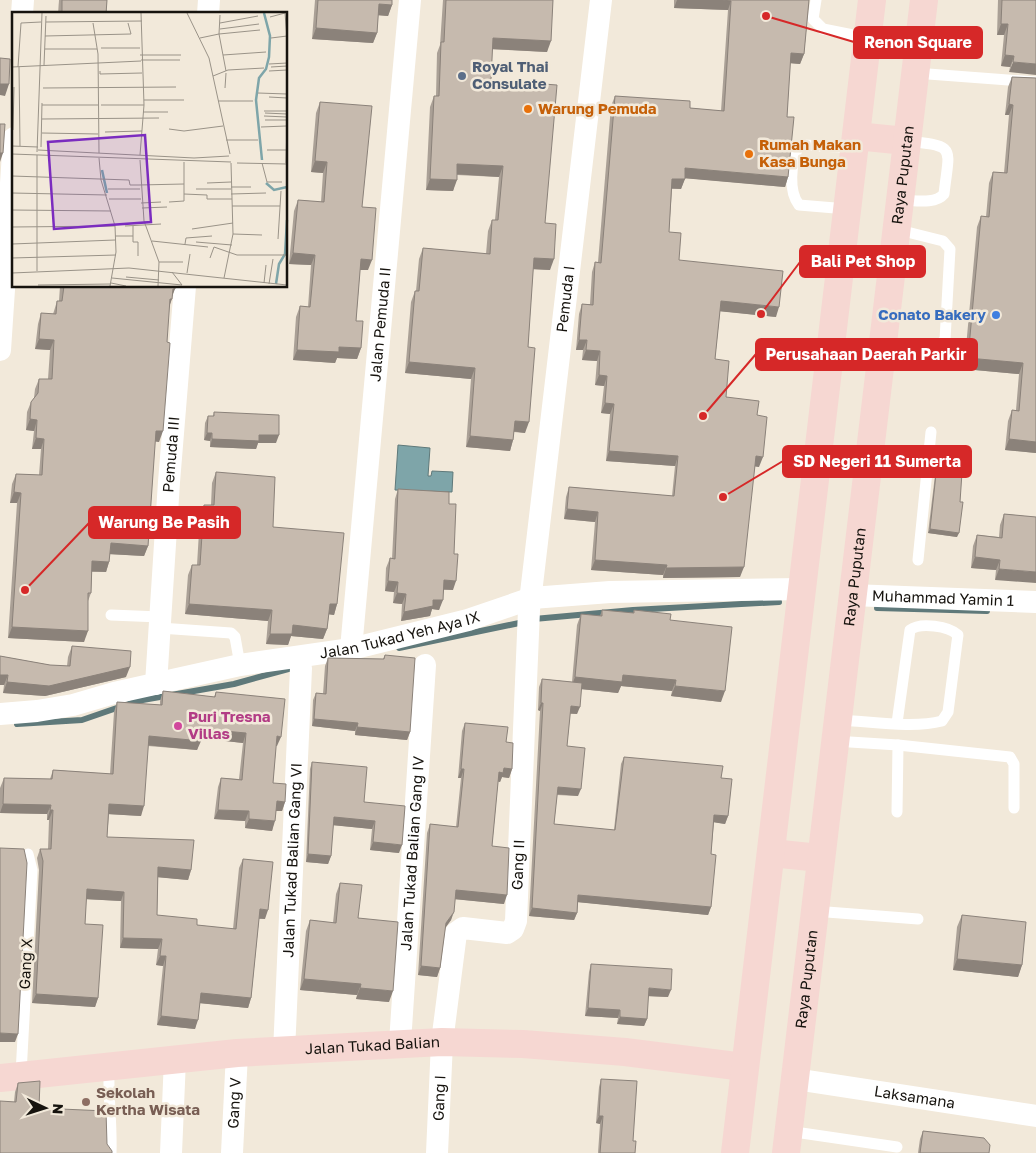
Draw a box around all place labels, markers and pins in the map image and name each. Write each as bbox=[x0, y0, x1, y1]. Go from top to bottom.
callout: Renon Square bbox=[854, 27, 982, 58]
place label: Royal Thai Consulate bbox=[472, 57, 549, 92]
marker: Royal Thai Consulate bbox=[456, 70, 468, 82]
place label: Warung Pemuda bbox=[538, 99, 657, 117]
marker: Warung Pemuda bbox=[522, 103, 534, 115]
place label: Rumah Makan Kasa Bunga bbox=[759, 135, 861, 170]
marker: Rumah Makan Kasa Bunga bbox=[743, 148, 755, 160]
callout: Bali Pet Shop bbox=[800, 246, 925, 277]
place label: Conato Bakery bbox=[878, 305, 986, 323]
marker: Conato Bakery bbox=[990, 309, 1002, 321]
callout: Perusahaan Daerah Parkir bbox=[756, 339, 977, 370]
callout: SD Negeri 11 Sumerta bbox=[783, 446, 971, 477]
callout: Warung Be Pasih bbox=[89, 507, 240, 538]
place label: Puri Tresna Villas bbox=[188, 707, 271, 742]
marker: Puri Tresna Villas bbox=[172, 720, 184, 732]
place label: Sekolah Kertha Wisata bbox=[96, 1083, 200, 1118]
marker: Sekolah Kertha Wisata bbox=[80, 1096, 92, 1108]

